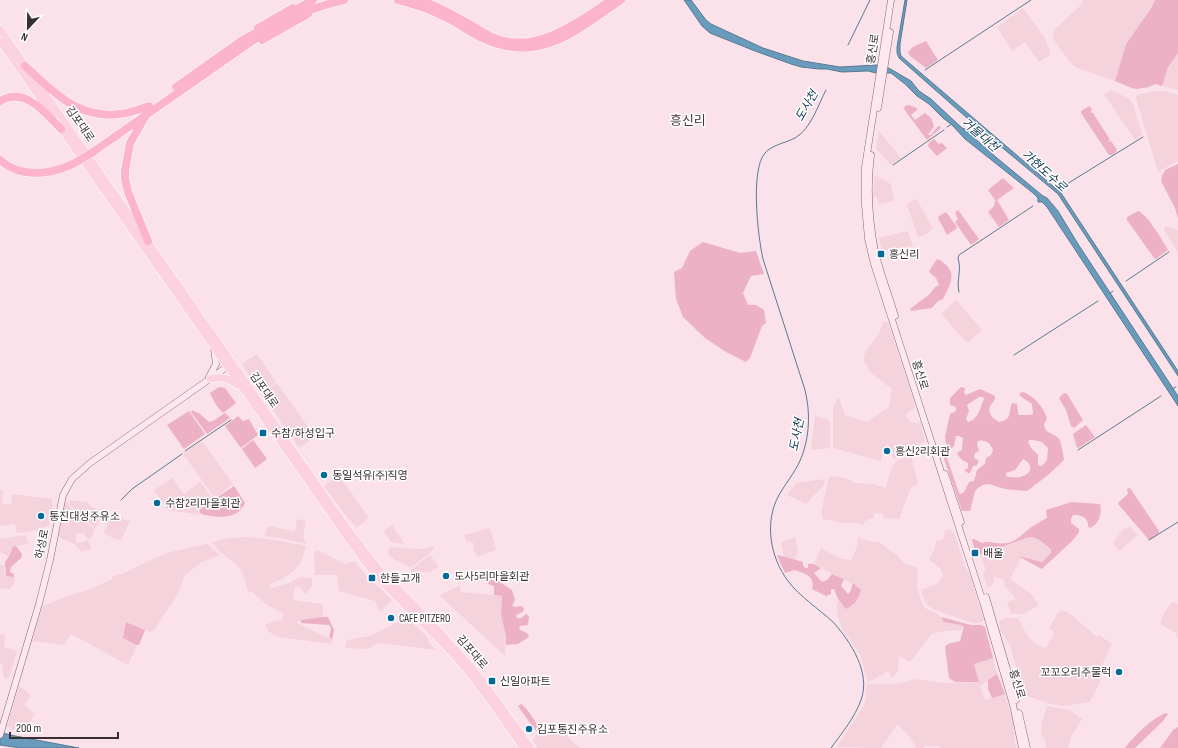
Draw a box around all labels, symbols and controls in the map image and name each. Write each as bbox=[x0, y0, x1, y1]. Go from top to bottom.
north arrow bbox=[8, 8, 48, 48]
text: N bbox=[19, 30, 30, 44]
street label: 흥신로 bbox=[864, 33, 882, 65]
water label: 도사천 bbox=[792, 86, 823, 124]
street label: 김포대로 bbox=[63, 104, 97, 144]
district label: 흥신리 bbox=[670, 113, 706, 129]
water label: 거물대천 bbox=[958, 115, 1003, 156]
water label: 가현도수로 bbox=[1018, 147, 1070, 196]
place label: 흥신리 bbox=[889, 248, 919, 261]
marker: 흥신리 bbox=[876, 249, 886, 259]
street label: 흥신로 bbox=[909, 359, 931, 391]
street label: 김포대로 bbox=[247, 370, 281, 410]
water label: 도사천 bbox=[786, 415, 808, 453]
place label: 수참/하성입구 bbox=[271, 427, 335, 440]
marker: 수참/하성입구 bbox=[258, 428, 268, 438]
place label: 흥신2리회관 bbox=[895, 445, 950, 458]
marker: 흥신2리회관 bbox=[882, 446, 892, 456]
place label: 동일석유(주)직영 bbox=[332, 469, 408, 482]
marker: 동일석유(주)직영 bbox=[319, 470, 329, 480]
place label: 수참2리마을회관 bbox=[165, 497, 240, 510]
marker: 수참2리마을회관 bbox=[152, 498, 162, 508]
place label: 통진대성주유소 bbox=[49, 510, 120, 523]
marker: 통진대성주유소 bbox=[36, 511, 46, 521]
street label: 하성로 bbox=[33, 528, 51, 560]
place label: 배울 bbox=[983, 547, 1003, 560]
marker: 배울 bbox=[970, 548, 980, 558]
place label: 도사5리마을회관 bbox=[454, 570, 529, 583]
marker: 도사5리마을회관 bbox=[441, 571, 451, 581]
place label: 한들고개 bbox=[380, 572, 420, 585]
marker: 한들고개 bbox=[367, 573, 377, 583]
place label: CAFE PITZERO bbox=[399, 612, 451, 625]
marker: CAFE PITZERO bbox=[386, 613, 396, 623]
street label: 김포대로 bbox=[454, 632, 490, 672]
place label: 꼬꼬오리주물럭 bbox=[1040, 666, 1111, 679]
marker: 꼬꼬오리주물럭 bbox=[1114, 667, 1124, 677]
street label: 흥신로 bbox=[1006, 668, 1028, 700]
place label: 신일아파트 bbox=[500, 675, 551, 688]
marker: 신일아파트 bbox=[487, 676, 497, 686]
scale bar bbox=[10, 714, 118, 740]
text: 200 m bbox=[16, 721, 42, 736]
place label: 김포통진주유소 bbox=[537, 723, 608, 736]
marker: 김포통진주유소 bbox=[524, 724, 534, 734]

